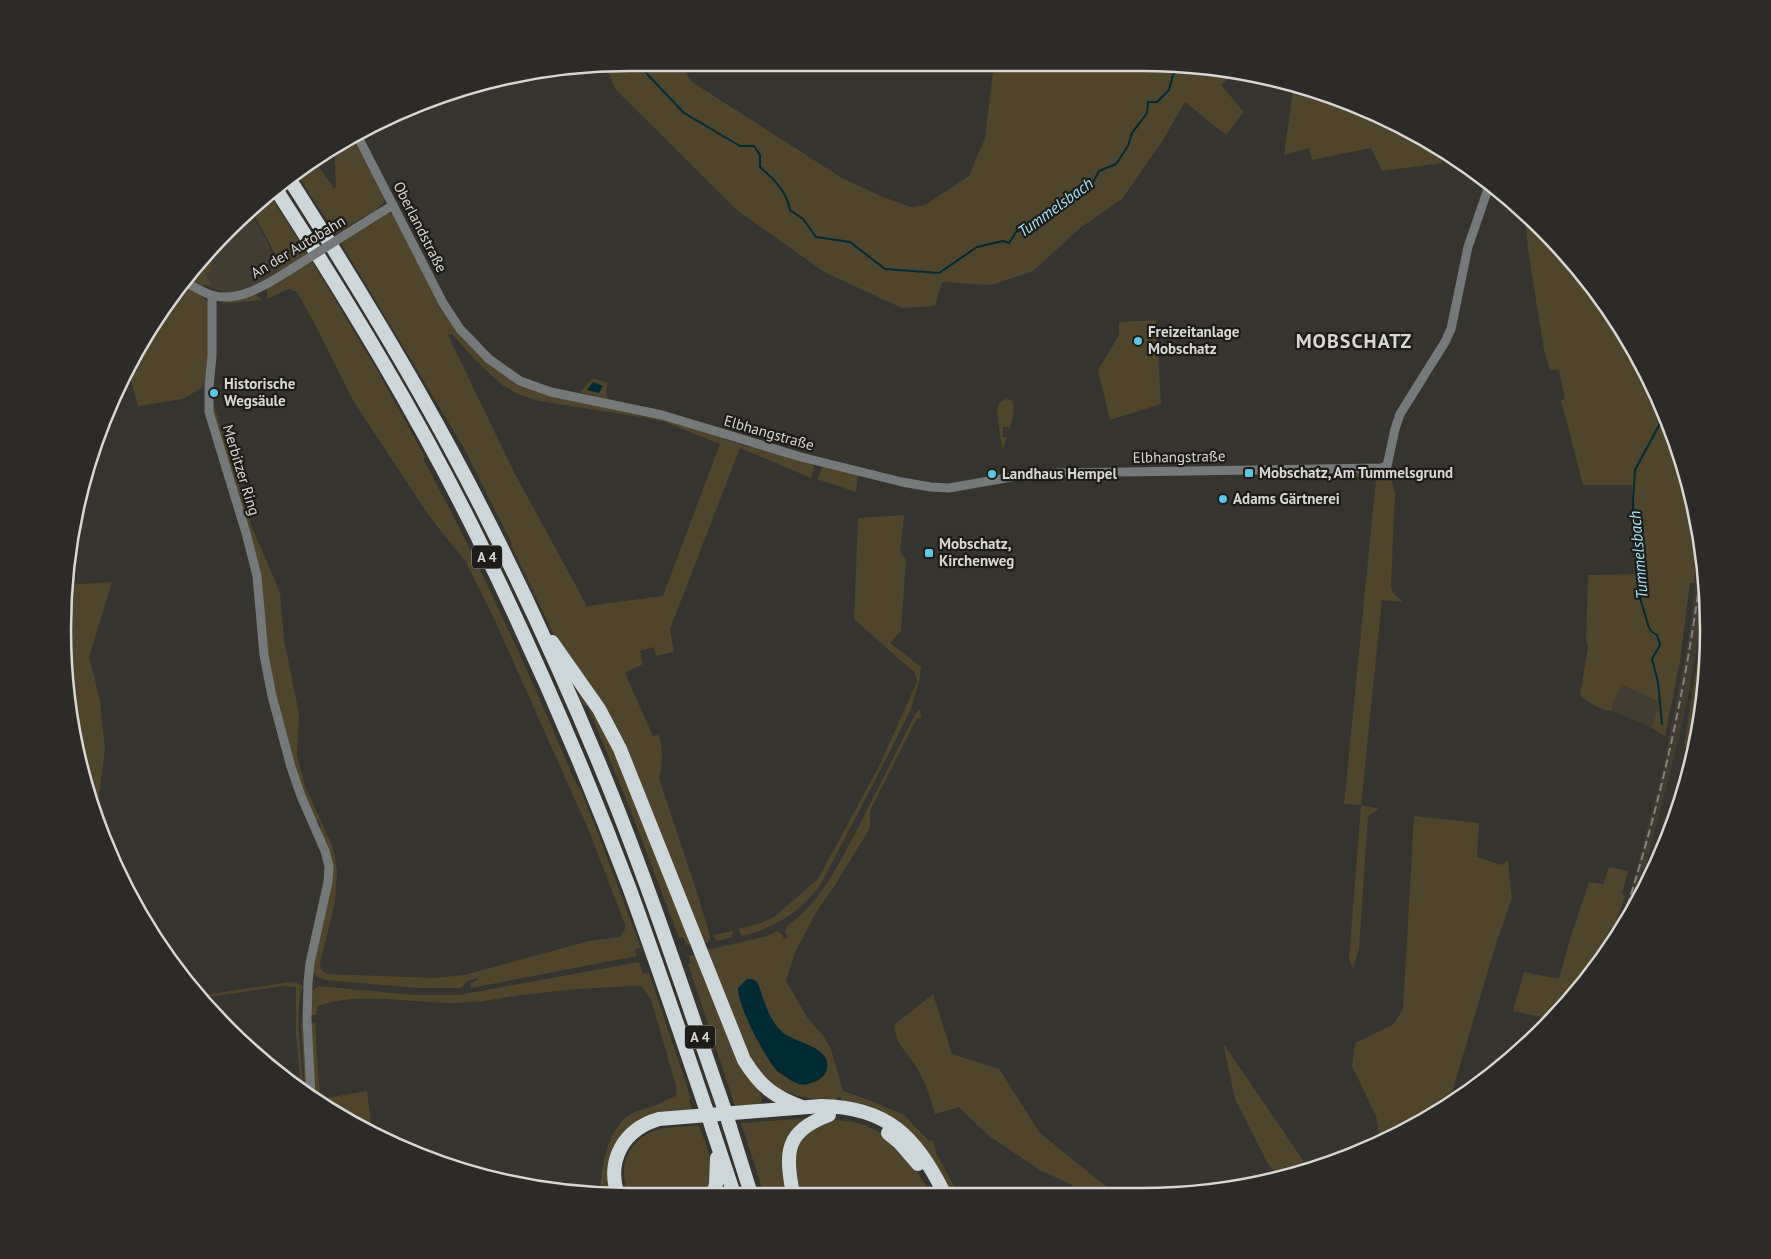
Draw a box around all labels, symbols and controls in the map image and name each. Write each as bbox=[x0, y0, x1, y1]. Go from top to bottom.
water label: Tummelsbach bbox=[1013, 173, 1097, 241]
street label: Oberlandstraße bbox=[389, 178, 452, 275]
street label: An der Autobahn bbox=[247, 211, 349, 282]
place label: Freizeitanlage Mobschatz bbox=[1148, 322, 1240, 358]
district label: MOBSCHATZ bbox=[1296, 328, 1412, 354]
marker: Freizeitanlage Mobschatz bbox=[1132, 335, 1144, 347]
place label: Historische Wegsäule bbox=[224, 374, 296, 410]
marker: Historische Wegsäule bbox=[208, 387, 220, 399]
street label: Elbhangstraße bbox=[722, 411, 816, 454]
street label: Merbitzer Ring bbox=[219, 422, 264, 518]
street label: Elbhangstraße bbox=[1132, 446, 1226, 467]
place label: Mobschatz, Am Tummelsgrund bbox=[1259, 463, 1453, 482]
place label: Landhaus Hempel bbox=[1002, 464, 1117, 483]
marker: Mobschatz, Am Tummelsgrund bbox=[1243, 467, 1255, 479]
marker: Landhaus Hempel bbox=[986, 468, 998, 480]
place label: Adams Gärtnerei bbox=[1233, 489, 1340, 508]
marker: Adams Gärtnerei bbox=[1217, 493, 1229, 505]
water label: Tummelsbach bbox=[1624, 510, 1652, 600]
place label: Mobschatz, Kirchenweg bbox=[939, 534, 1014, 570]
road number: A 4 bbox=[472, 546, 502, 568]
marker: Mobschatz, Kirchenweg bbox=[923, 547, 935, 559]
road number: A 4 bbox=[685, 1026, 715, 1048]

